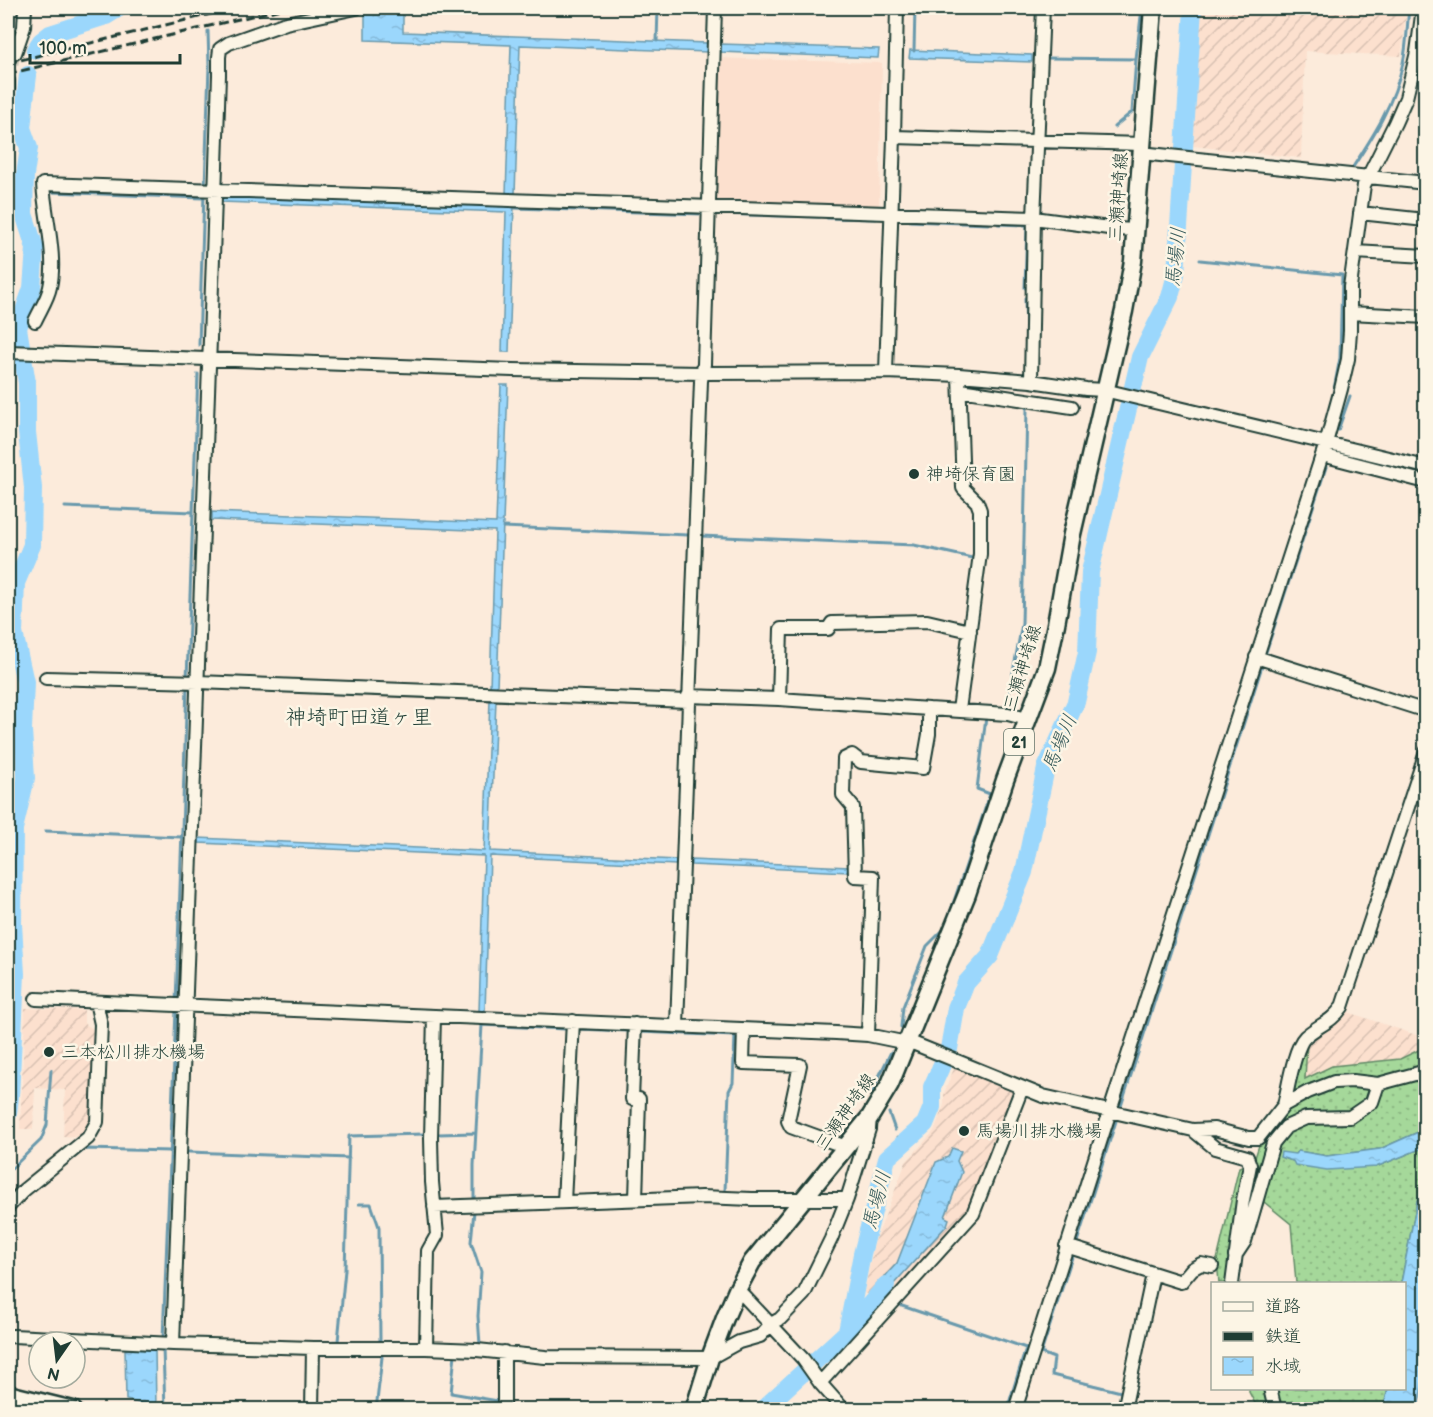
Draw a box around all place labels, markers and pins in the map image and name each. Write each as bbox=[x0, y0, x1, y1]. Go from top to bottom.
place label: 神埼保育園 bbox=[926, 464, 1016, 485]
marker: 神埼保育園 bbox=[907, 467, 921, 481]
place label: 三本松川排水機場 bbox=[61, 1042, 205, 1063]
marker: 三本松川排水機場 bbox=[42, 1045, 56, 1059]
place label: 馬場川排水機場 bbox=[976, 1121, 1102, 1142]
marker: 馬場川排水機場 bbox=[957, 1124, 971, 1138]

